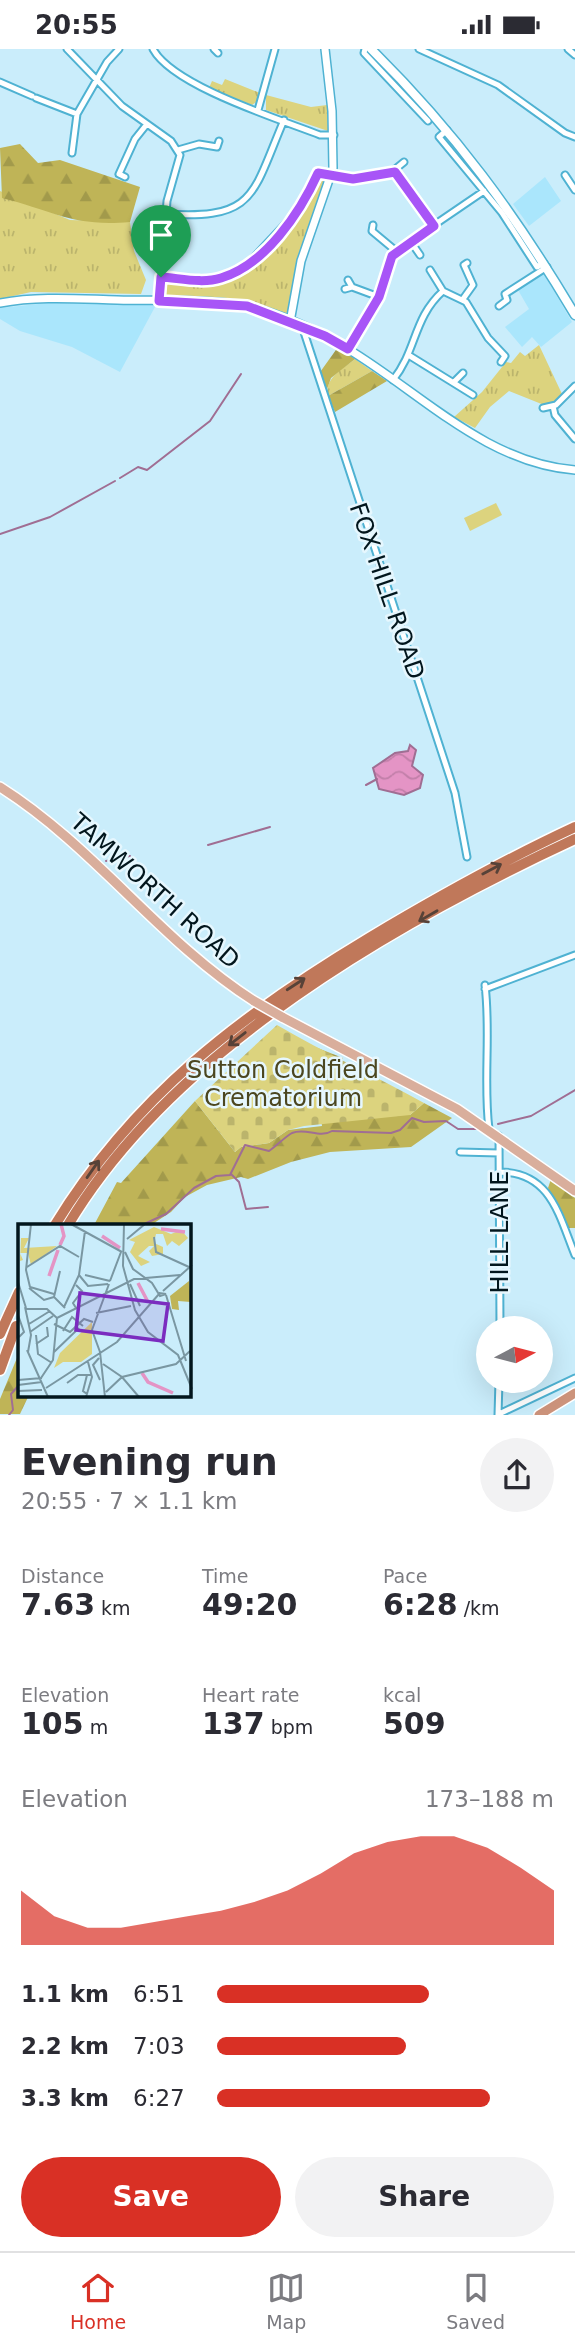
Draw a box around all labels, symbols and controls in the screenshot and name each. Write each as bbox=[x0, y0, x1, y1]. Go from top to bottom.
text: 20:55 bbox=[35, 10, 118, 40]
pin bbox=[131, 205, 191, 277]
icon: arrive bbox=[142, 216, 180, 254]
street label: FOX HILL ROAD bbox=[344, 499, 430, 683]
street label: TAMWORTH ROAD bbox=[64, 807, 245, 974]
one-way arrow bbox=[481, 861, 502, 875]
one-way arrow bbox=[418, 909, 438, 923]
one-way arrow bbox=[286, 976, 305, 991]
one-way arrow bbox=[228, 1032, 247, 1047]
park label: Sutton Coldfield Crematorium bbox=[187, 1056, 379, 1112]
one-way arrow bbox=[86, 1160, 100, 1179]
street label: HILL LANE bbox=[486, 1171, 514, 1293]
inset map bbox=[18, 1224, 191, 1397]
north arrow bbox=[476, 1316, 553, 1393]
map controls bbox=[476, 1316, 553, 1393]
button: share bbox=[480, 1438, 554, 1512]
text: Evening run bbox=[21, 1440, 278, 1484]
text: 20:55 · 7 × 1.1 km bbox=[21, 1488, 237, 1514]
text: Distance bbox=[21, 1565, 104, 1587]
text: Time bbox=[202, 1565, 249, 1587]
text: Pace bbox=[383, 1565, 427, 1587]
text: 7.63 bbox=[21, 1587, 95, 1622]
text: 49:20 bbox=[202, 1587, 298, 1622]
text: 6:28 bbox=[383, 1587, 458, 1622]
text: km bbox=[95, 1597, 131, 1619]
text: /km bbox=[458, 1597, 500, 1619]
text: Elevation bbox=[21, 1684, 109, 1706]
text: Heart rate bbox=[202, 1684, 300, 1706]
text: kcal bbox=[383, 1684, 421, 1706]
text: 105 bbox=[21, 1706, 84, 1741]
text: 137 bbox=[202, 1706, 265, 1741]
text: 509 bbox=[383, 1706, 446, 1741]
text: m bbox=[84, 1716, 108, 1738]
text: bpm bbox=[265, 1716, 313, 1738]
text: Elevation bbox=[21, 1786, 128, 1812]
text: 173–188 m bbox=[425, 1786, 554, 1812]
text: 1.1 km bbox=[21, 1981, 109, 2007]
text: 6:51 bbox=[133, 1981, 185, 2007]
text: 2.2 km bbox=[21, 2033, 109, 2059]
text: 7:03 bbox=[133, 2033, 185, 2059]
text: 3.3 km bbox=[21, 2085, 109, 2111]
text: 6:27 bbox=[133, 2085, 185, 2111]
button: Save bbox=[21, 2157, 281, 2237]
button: Share bbox=[295, 2157, 554, 2237]
tab: Home bbox=[70, 2269, 126, 2333]
tab: Map bbox=[266, 2269, 306, 2333]
tab: Saved bbox=[446, 2269, 505, 2333]

